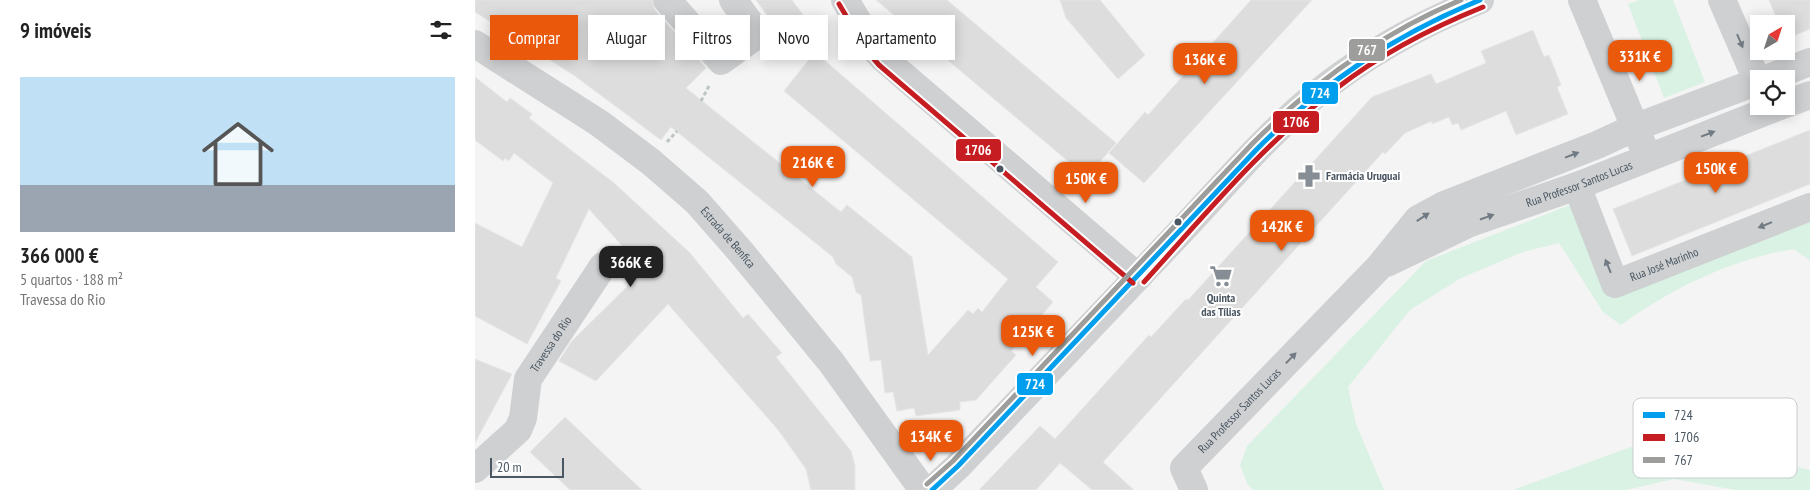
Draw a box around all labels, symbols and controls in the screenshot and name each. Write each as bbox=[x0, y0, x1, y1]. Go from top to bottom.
chip: Comprar bbox=[490, 15, 578, 60]
chip: Alugar bbox=[588, 15, 665, 60]
chip: Filtros bbox=[675, 15, 750, 60]
chip: Novo bbox=[760, 15, 828, 60]
chip: Apartamento bbox=[838, 15, 955, 60]
north arrow bbox=[1750, 15, 1795, 60]
map controls bbox=[1750, 15, 1795, 115]
icon: filters bbox=[427, 16, 455, 44]
text: 9 imóveis bbox=[20, 17, 91, 44]
one-way arrow bbox=[1736, 34, 1744, 48]
line badge: 767 bbox=[1348, 38, 1386, 62]
pin: 331K € bbox=[1599, 39, 1681, 82]
text: 767 bbox=[1357, 41, 1377, 59]
pin: 136K € bbox=[1164, 42, 1246, 85]
text: 331K € bbox=[1619, 46, 1661, 66]
text: 136K € bbox=[1184, 49, 1226, 69]
button: locate bbox=[1750, 70, 1795, 115]
line badge: 724 bbox=[1301, 81, 1339, 105]
text: 724 bbox=[1310, 84, 1330, 102]
icon: home bbox=[193, 109, 283, 199]
line badge: 1706 bbox=[1272, 110, 1320, 134]
text: 1706 bbox=[1283, 113, 1310, 131]
one-way arrow bbox=[1700, 130, 1715, 137]
line badge: 1706 bbox=[955, 138, 1002, 162]
text: 1706 bbox=[965, 141, 992, 159]
pin: 216K € bbox=[772, 146, 854, 188]
one-way arrow bbox=[1565, 151, 1580, 158]
text: 216K € bbox=[792, 152, 834, 172]
pin: 150K € bbox=[1675, 152, 1757, 194]
street label: Rua Professor Santos Lucas bbox=[1524, 157, 1634, 210]
text: 150K € bbox=[1695, 158, 1737, 178]
pin: 150K € bbox=[1045, 162, 1127, 204]
pharmacy icon: Farmácia Uruguai bbox=[1296, 163, 1322, 189]
unlabelled marker bbox=[995, 164, 1005, 174]
text: 150K € bbox=[1065, 168, 1107, 188]
place label: Farmácia Uruguai bbox=[1326, 168, 1400, 183]
street label: Estrada de Benfica bbox=[698, 203, 759, 271]
pin: 142K € bbox=[1241, 210, 1323, 252]
one-way arrow bbox=[1416, 213, 1429, 222]
one-way arrow bbox=[1480, 213, 1495, 221]
text: 142K € bbox=[1261, 216, 1303, 236]
unlabelled marker bbox=[1173, 217, 1183, 227]
one-way arrow bbox=[1757, 221, 1772, 229]
text: 366 000 € bbox=[20, 242, 99, 269]
street label: Rua José Marinho bbox=[1628, 244, 1700, 284]
pin: 366K € bbox=[590, 246, 672, 288]
text: 366K € bbox=[610, 252, 652, 272]
one-way arrow bbox=[1604, 258, 1612, 273]
supermarket icon: Quinta das Tílias bbox=[1208, 263, 1234, 289]
text: 5 quartos · 188 m² bbox=[20, 269, 123, 289]
text: Travessa do Rio bbox=[20, 289, 105, 309]
place label: Quinta das Tílias bbox=[1201, 290, 1241, 319]
street label: Travessa do Rio bbox=[527, 313, 575, 375]
pin: 125K € bbox=[992, 314, 1074, 357]
text: 125K € bbox=[1012, 321, 1054, 341]
one-way arrow bbox=[1285, 352, 1297, 364]
street label: Rua Professor Santos Lucas bbox=[1195, 365, 1284, 456]
line badge: 724 bbox=[1016, 372, 1054, 396]
text: 724 bbox=[1025, 375, 1045, 393]
legend bbox=[1633, 398, 1797, 478]
text: 724 bbox=[1674, 406, 1694, 424]
pin: 134K € bbox=[890, 420, 972, 462]
text: 134K € bbox=[910, 426, 952, 446]
text: 1706 bbox=[1674, 428, 1699, 446]
text: 767 bbox=[1674, 451, 1693, 469]
scale bar bbox=[490, 455, 564, 478]
text: 20 m bbox=[497, 458, 522, 476]

